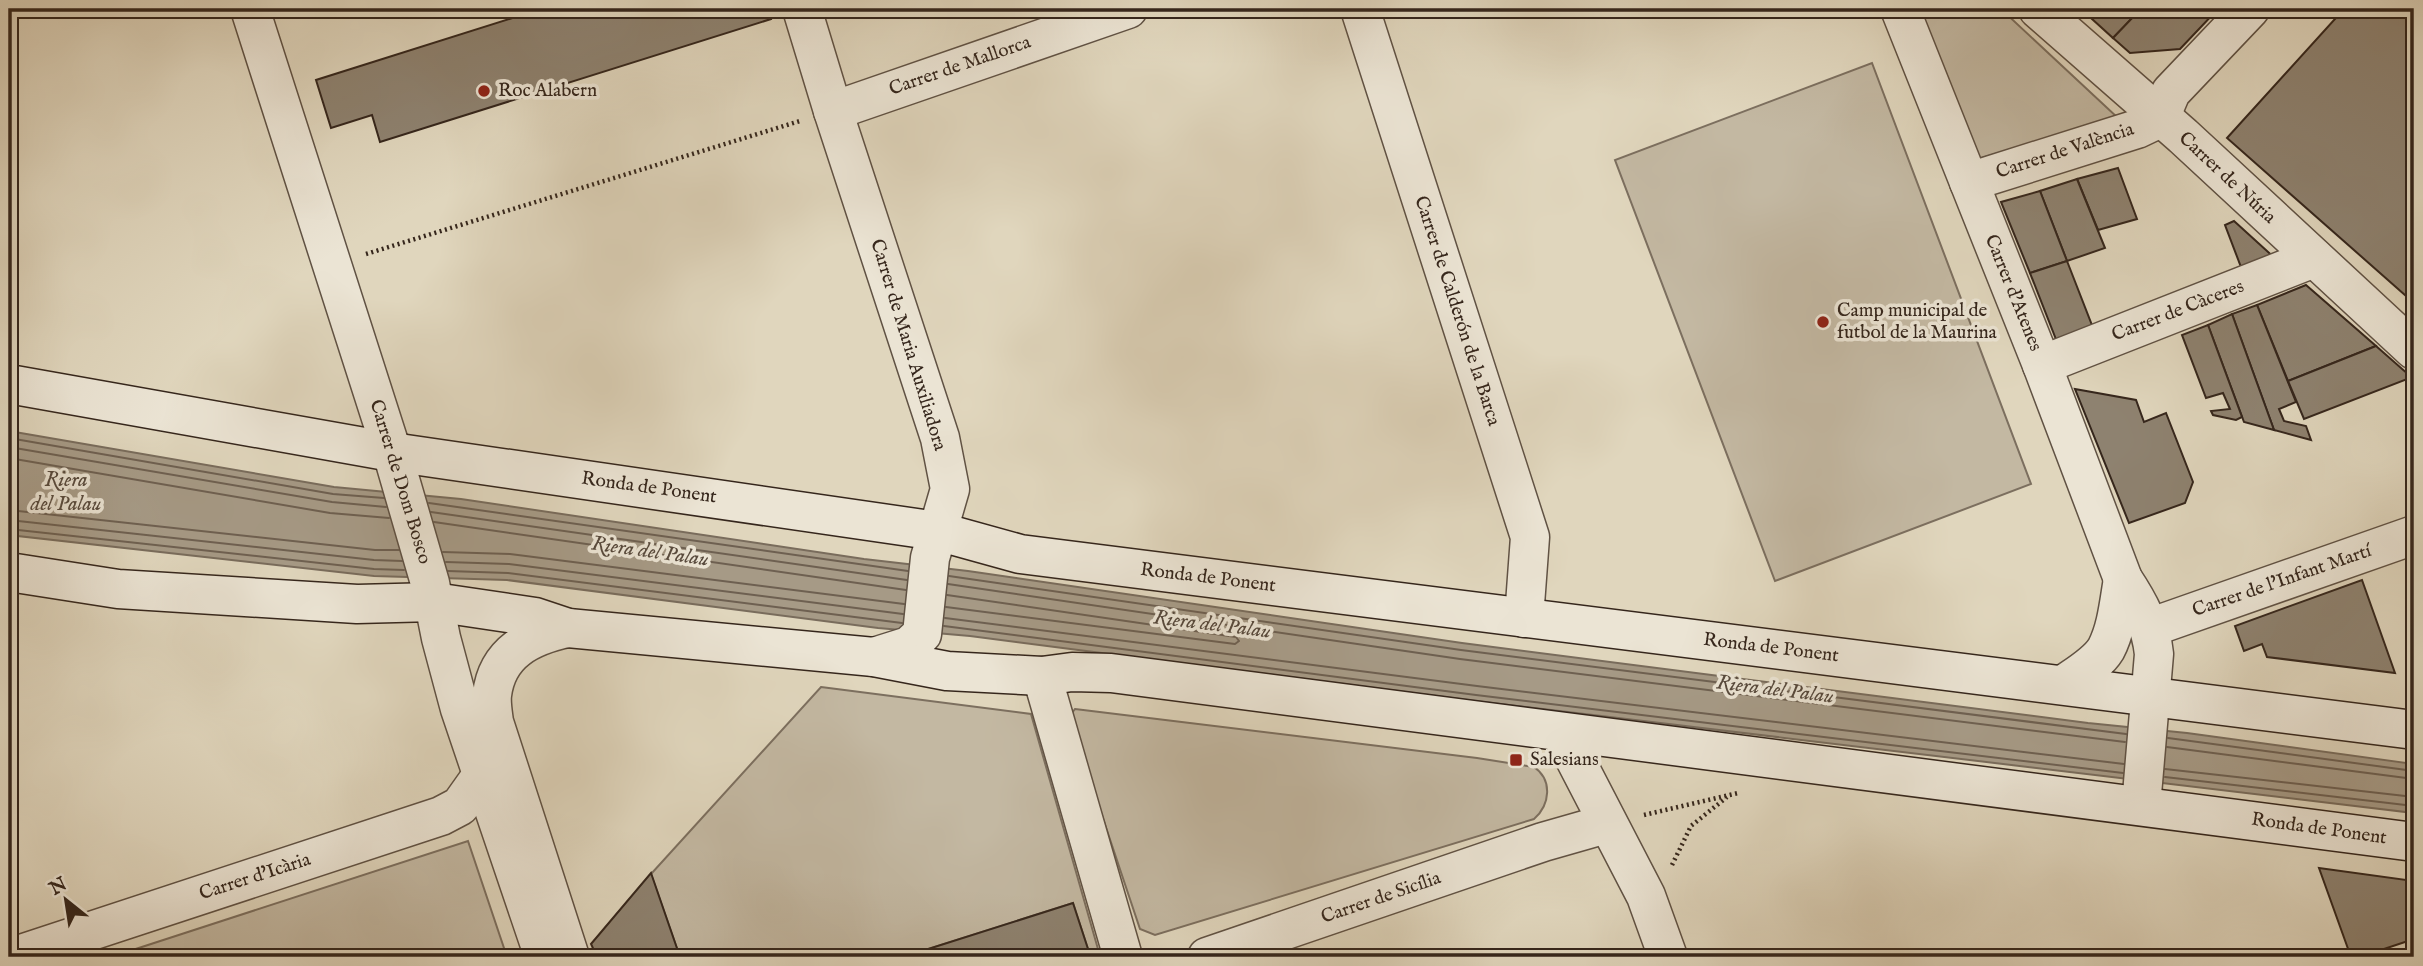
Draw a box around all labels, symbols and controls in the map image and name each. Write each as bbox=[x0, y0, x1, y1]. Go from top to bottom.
street label: Carrer de Mallorca bbox=[886, 30, 1035, 102]
place label: Roc Alabern bbox=[498, 79, 597, 103]
marker: Roc Alabern bbox=[476, 83, 492, 99]
street label: Carrer de València bbox=[1993, 117, 2138, 185]
street label: Carrer de Núria bbox=[2173, 127, 2281, 230]
street label: Carrer de Calderón de la Barca bbox=[1408, 193, 1506, 430]
street label: Carrer d'Atenes bbox=[1979, 231, 2047, 355]
street label: Carrer de Maria Auxiliadora bbox=[864, 236, 952, 455]
street label: Carrer de Càceres bbox=[2109, 275, 2247, 347]
place label: Camp municipal de futbol de la Maurina bbox=[1837, 299, 1998, 345]
marker: Camp municipal de futbol de la Maurina bbox=[1815, 314, 1831, 330]
street label: Carrer de Dom Bosco bbox=[364, 397, 436, 567]
water label: Riera del Palau bbox=[30, 467, 101, 518]
street label: Ronda de Ponent bbox=[580, 467, 719, 509]
water label: Riera del Palau bbox=[590, 530, 710, 574]
street label: Carrer de l'Infant Martí bbox=[2189, 538, 2376, 623]
street label: Ronda de Ponent bbox=[1139, 558, 1278, 598]
water label: Riera del Palau bbox=[1152, 604, 1272, 646]
street label: Ronda de Ponent bbox=[1702, 628, 1841, 668]
water label: Riera del Palau bbox=[1715, 669, 1835, 711]
place label: Salesians bbox=[1530, 748, 1599, 772]
marker: Salesians bbox=[1508, 752, 1524, 768]
street label: Ronda de Ponent bbox=[2250, 808, 2389, 850]
street label: Carrer d'Icària bbox=[196, 847, 314, 906]
north arrow bbox=[32, 864, 102, 934]
street label: Carrer de Sicília bbox=[1318, 866, 1445, 930]
text: N bbox=[45, 872, 72, 902]

